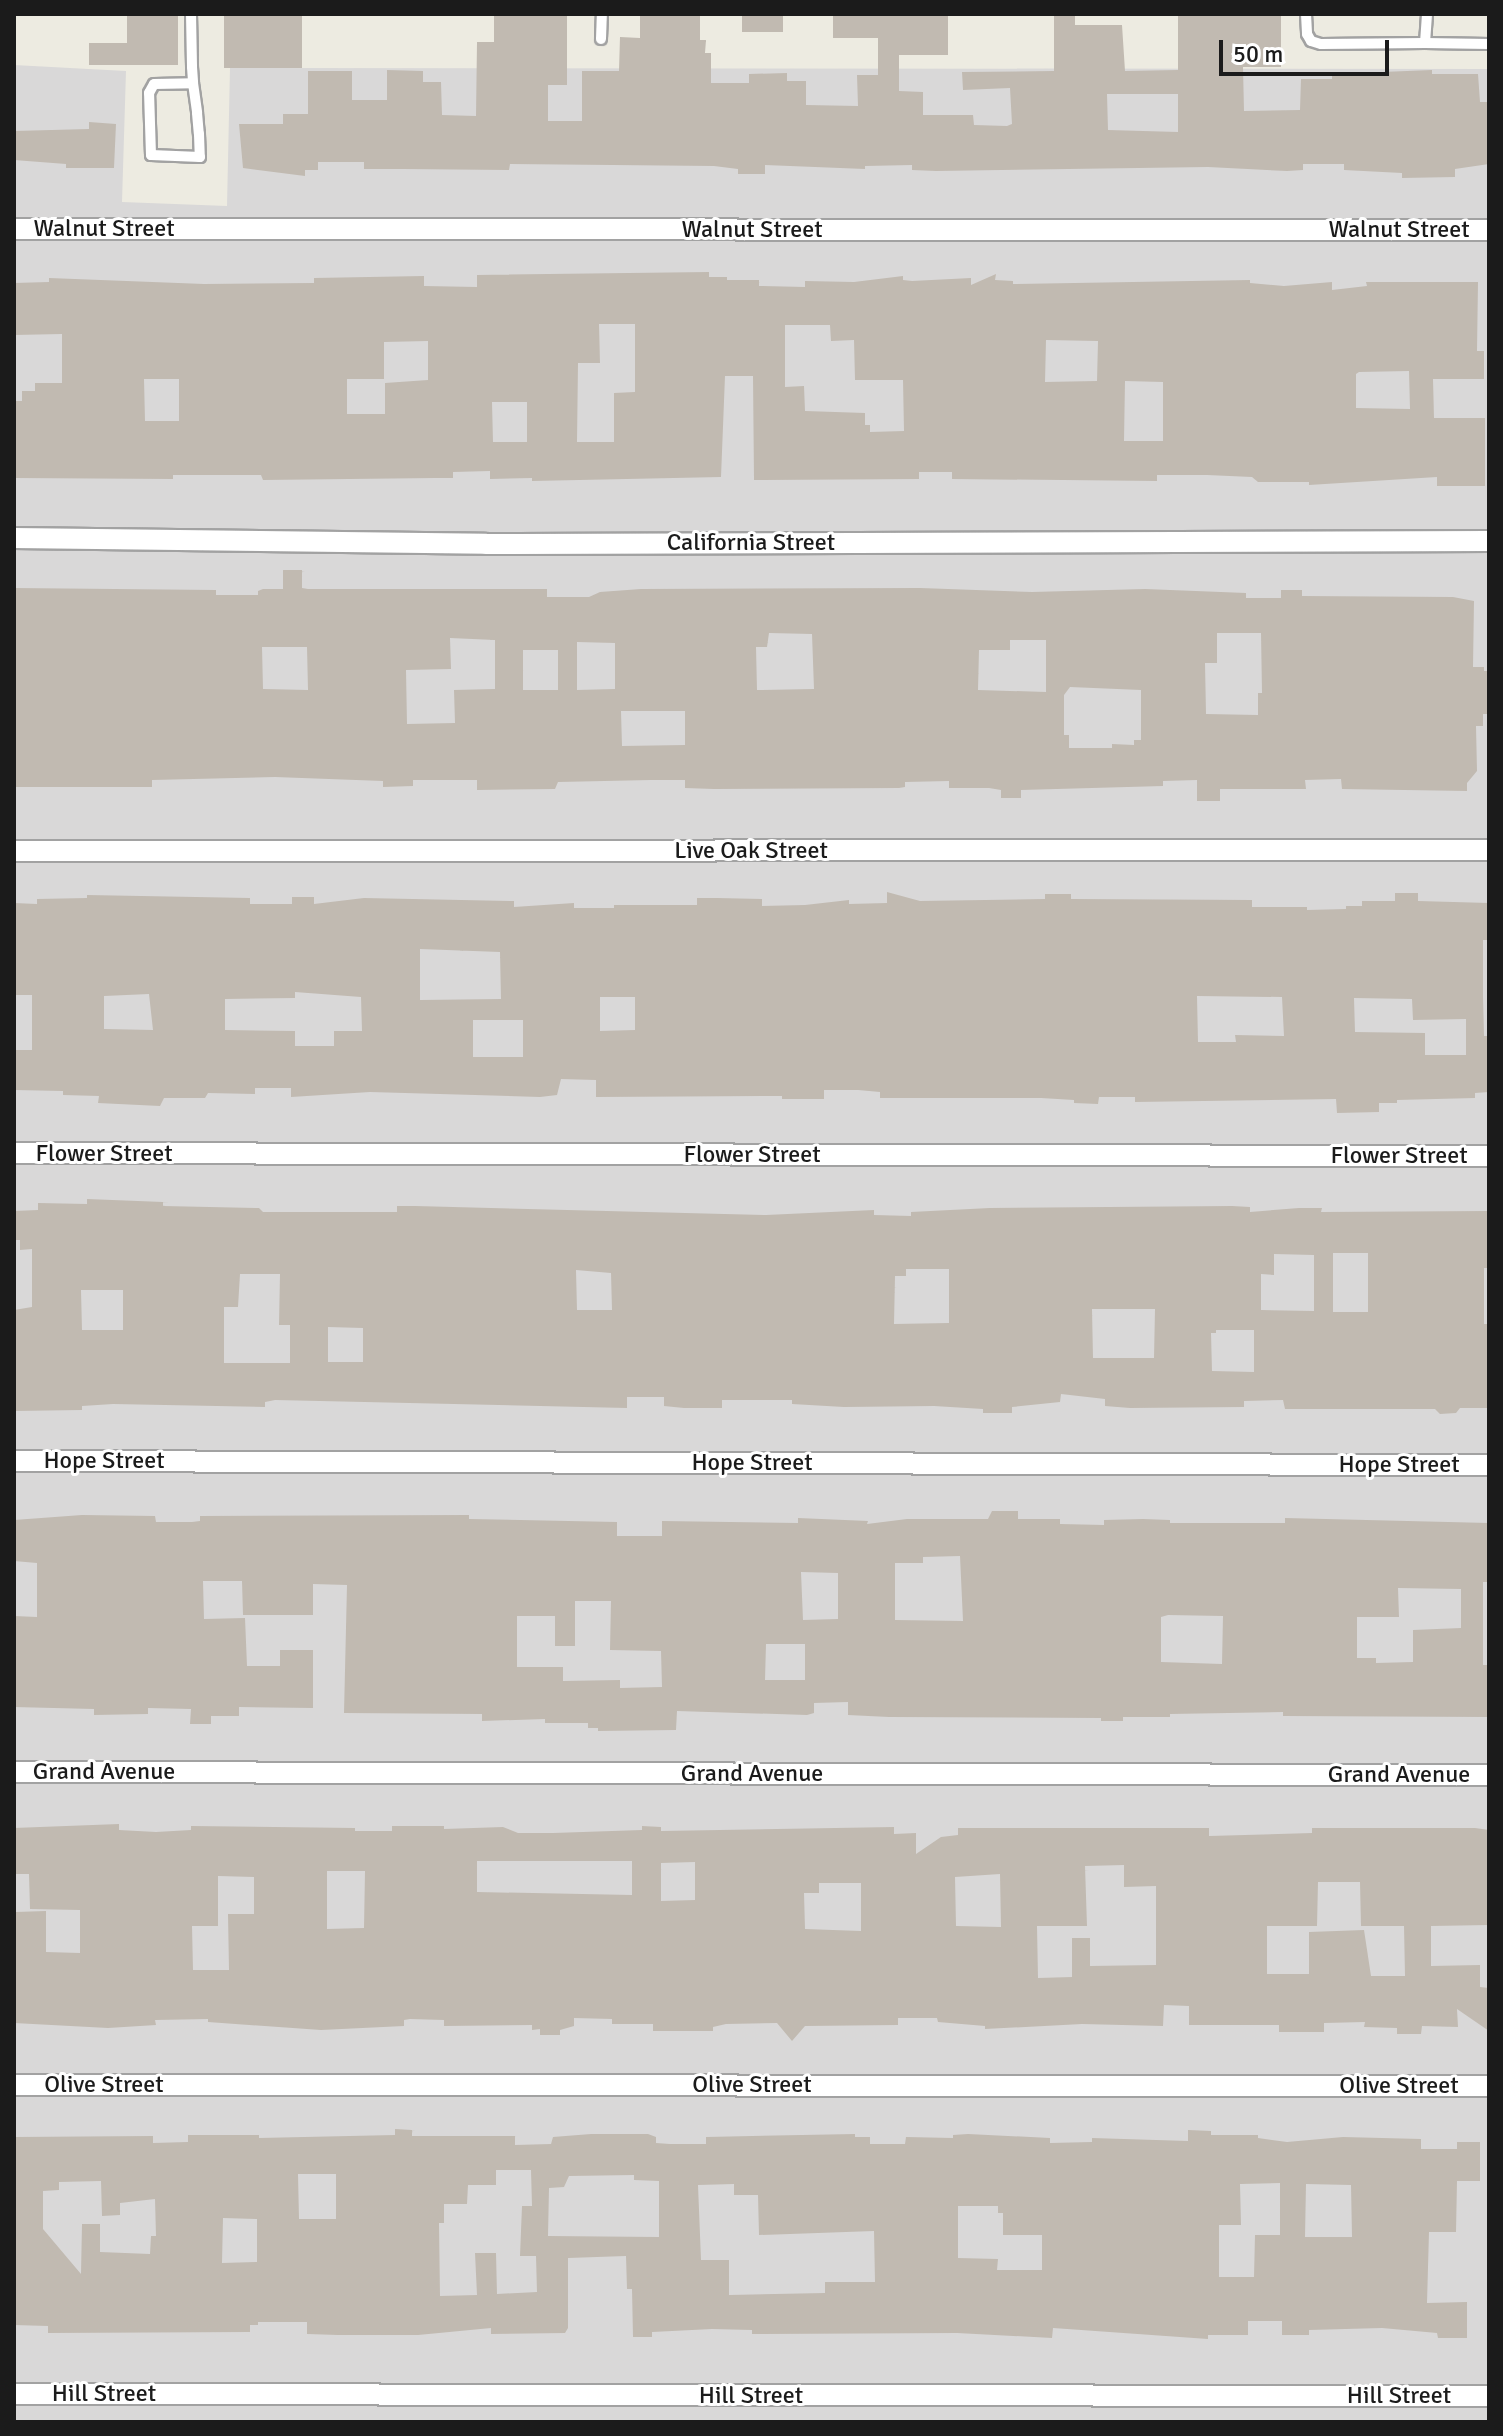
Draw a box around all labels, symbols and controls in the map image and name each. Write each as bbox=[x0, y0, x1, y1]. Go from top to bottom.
scale bar bbox=[1223, 24, 1393, 74]
text: 50 m bbox=[1233, 39, 1283, 69]
street label: Walnut Street bbox=[33, 215, 175, 243]
street label: Walnut Street bbox=[681, 216, 823, 244]
street label: Walnut Street bbox=[1328, 216, 1470, 244]
street label: California Street bbox=[667, 529, 835, 557]
street label: Live Oak Street bbox=[674, 837, 828, 865]
street label: Flower Street bbox=[35, 1140, 173, 1168]
street label: Flower Street bbox=[683, 1141, 821, 1169]
street label: Flower Street bbox=[1330, 1142, 1468, 1170]
street label: Hope Street bbox=[43, 1447, 165, 1475]
street label: Hope Street bbox=[691, 1449, 813, 1477]
street label: Hope Street bbox=[1338, 1451, 1460, 1479]
street label: Grand Avenue bbox=[33, 1758, 175, 1786]
street label: Grand Avenue bbox=[681, 1760, 823, 1788]
street label: Grand Avenue bbox=[1328, 1761, 1470, 1789]
street label: Olive Street bbox=[44, 2071, 164, 2099]
street label: Olive Street bbox=[692, 2071, 812, 2099]
street label: Olive Street bbox=[1339, 2072, 1459, 2100]
street label: Hill Street bbox=[52, 2380, 156, 2408]
street label: Hill Street bbox=[699, 2382, 803, 2410]
street label: Hill Street bbox=[1347, 2382, 1451, 2410]

